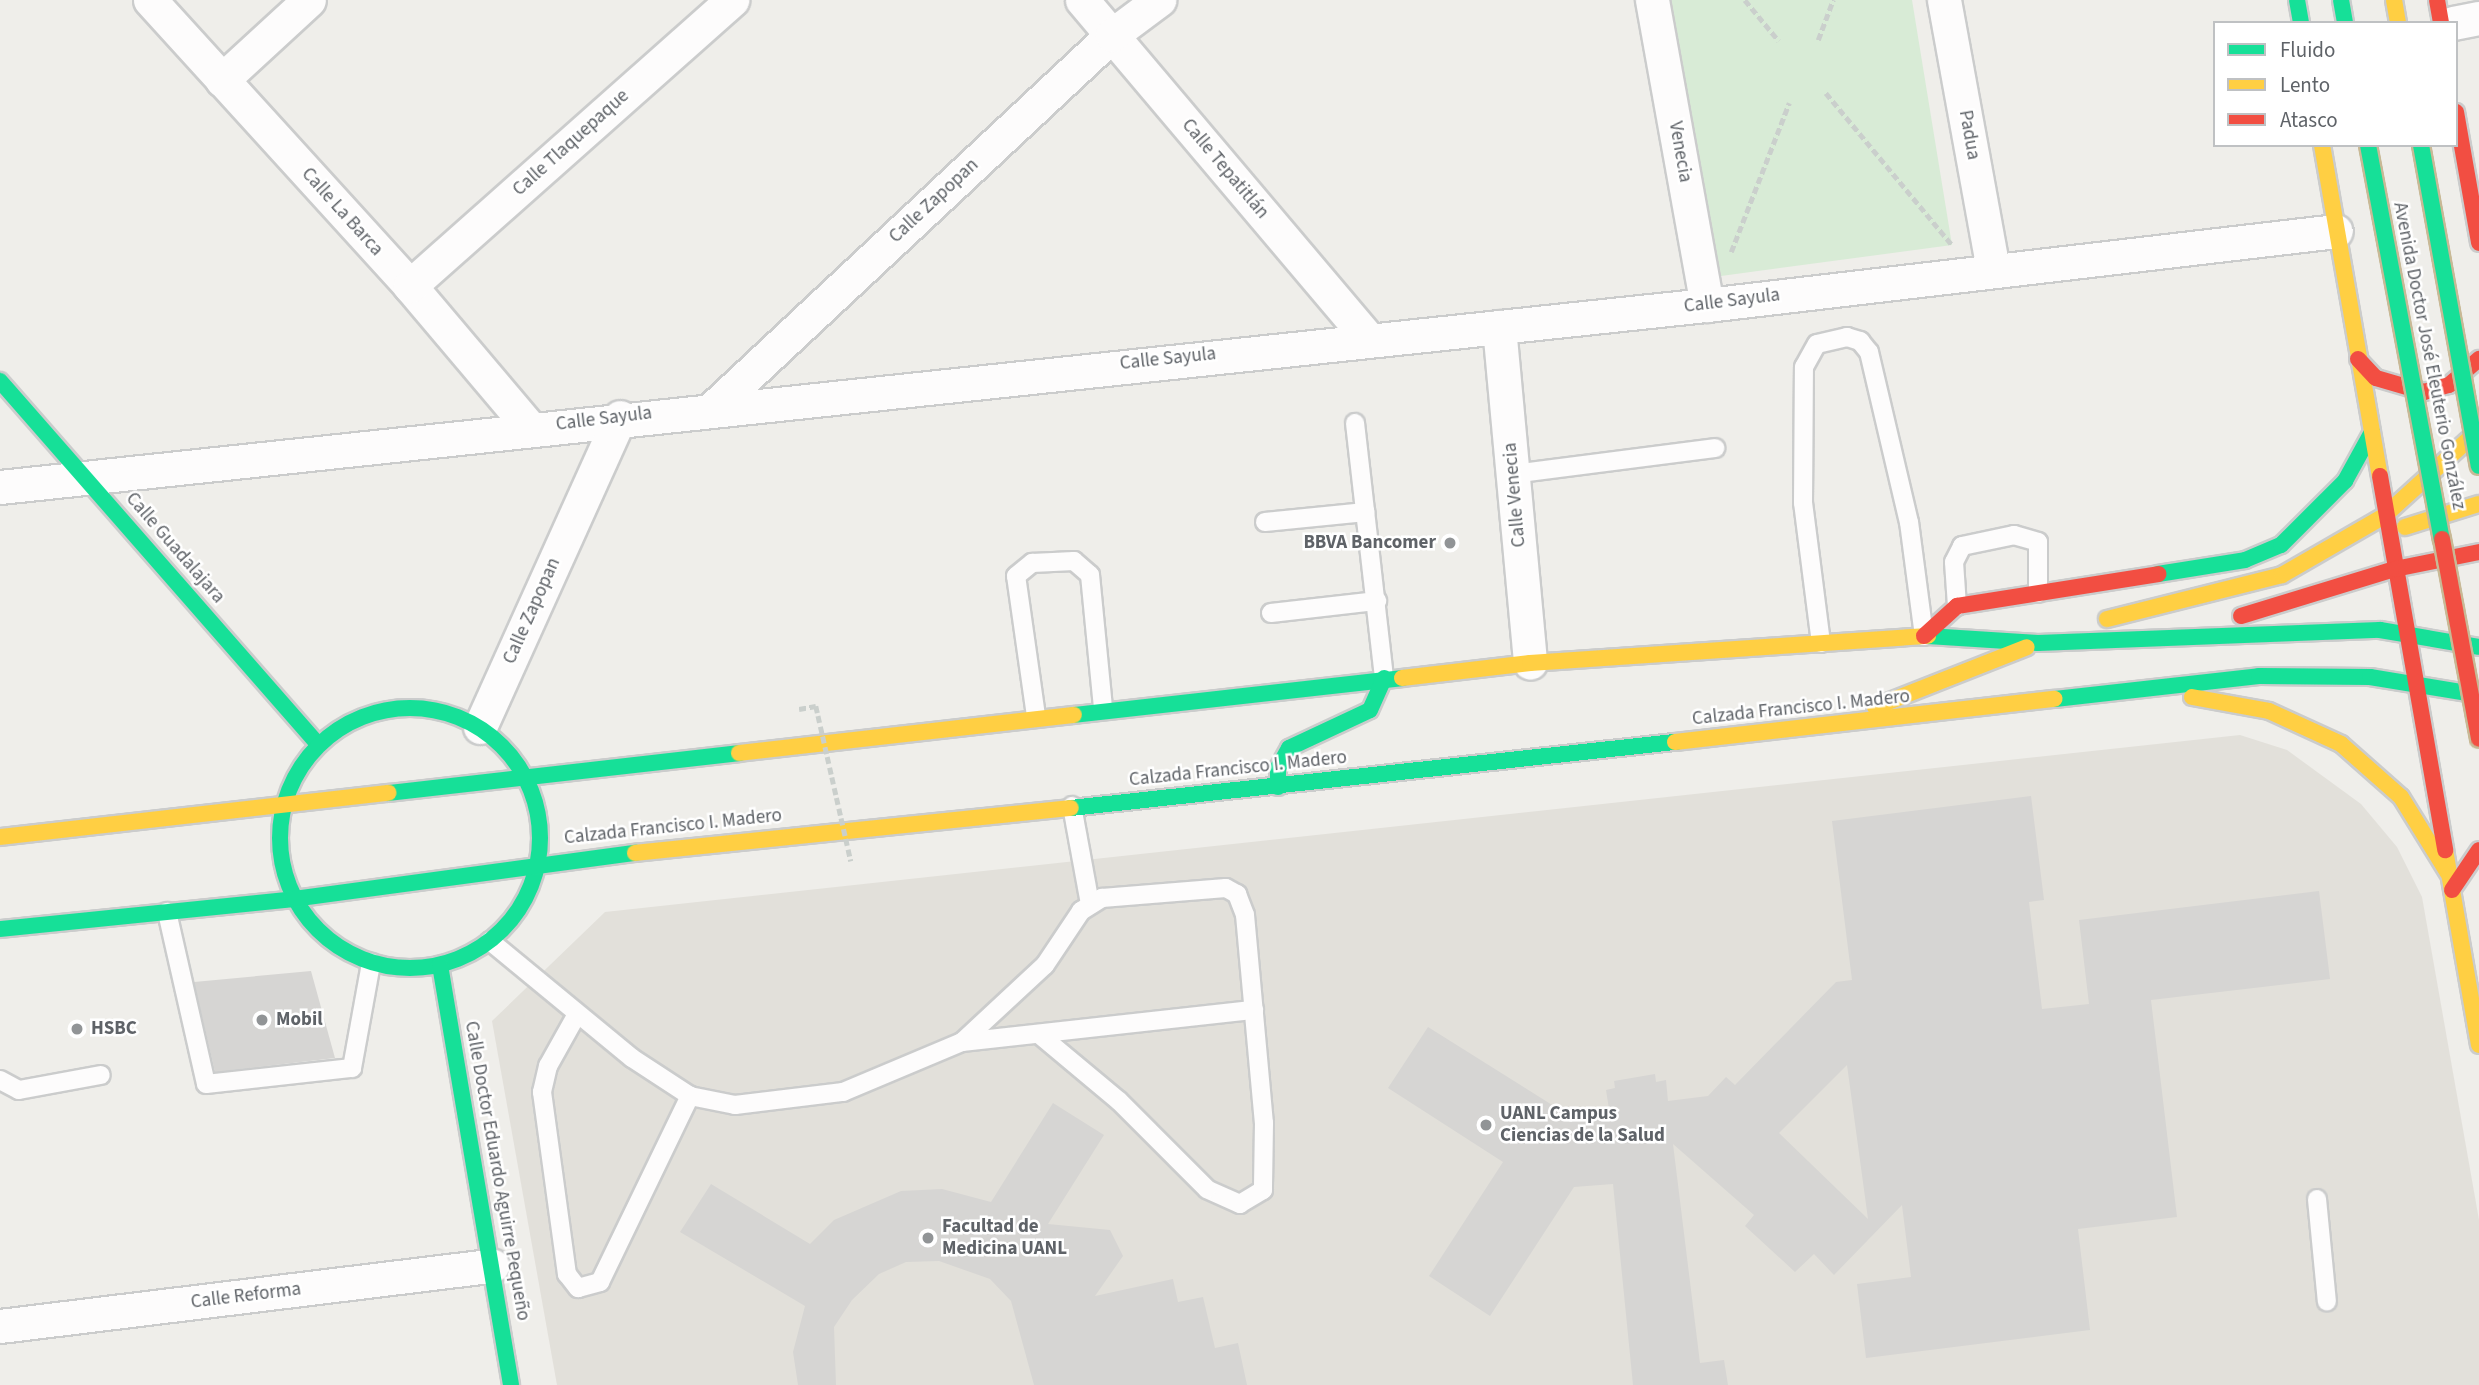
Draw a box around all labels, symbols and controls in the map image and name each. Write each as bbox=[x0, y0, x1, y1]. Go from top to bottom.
legend bbox=[2213, 21, 2458, 147]
text: Fluido bbox=[2280, 35, 2335, 65]
text: Lento bbox=[2280, 70, 2330, 100]
street label: Calle Tlaquepaque bbox=[508, 85, 634, 201]
text: Atasco bbox=[2280, 105, 2338, 135]
street label: Padua bbox=[1953, 108, 1985, 162]
street label: Calle Tepatitlán bbox=[1177, 114, 1273, 224]
street label: Venecia bbox=[1663, 120, 1697, 184]
street label: Calle Zapopan bbox=[885, 154, 983, 248]
street label: Calle La Barca bbox=[296, 163, 388, 261]
street label: Avenida Doctor José Eleuterio González bbox=[2388, 200, 2470, 512]
street label: Calle Sayula bbox=[1683, 284, 1781, 318]
street label: Calle Sayula bbox=[1119, 343, 1217, 375]
street label: Calle Sayula bbox=[555, 402, 653, 436]
street label: Calle Venecia bbox=[1499, 442, 1531, 548]
street label: Calle Guadalajara bbox=[121, 488, 229, 608]
place label: BBVA Bancomer bbox=[1303, 532, 1436, 554]
marker: BBVA Bancomer bbox=[1442, 535, 1458, 551]
street label: Calle Zapopan bbox=[498, 554, 566, 668]
street label: Calzada Francisco I. Madero bbox=[1691, 685, 1911, 731]
street label: Calzada Francisco I. Madero bbox=[1128, 746, 1348, 792]
street label: Calzada Francisco I. Madero bbox=[563, 804, 783, 850]
place label: Mobil bbox=[276, 1009, 323, 1031]
marker: Mobil bbox=[254, 1012, 270, 1028]
place label: HSBC bbox=[91, 1018, 137, 1040]
street label: Calle Doctor Eduardo Aguirre Pequeño bbox=[459, 1019, 535, 1323]
marker: HSBC bbox=[69, 1021, 85, 1037]
place label: UANL Campus Ciencias de la Salud bbox=[1500, 1103, 1665, 1147]
marker: UANL Campus Ciencias de la Salud bbox=[1478, 1117, 1494, 1133]
place label: Facultad de Medicina UANL bbox=[942, 1216, 1067, 1260]
marker: Facultad de Medicina UANL bbox=[920, 1230, 936, 1246]
street label: Calle Reforma bbox=[190, 1278, 302, 1314]

